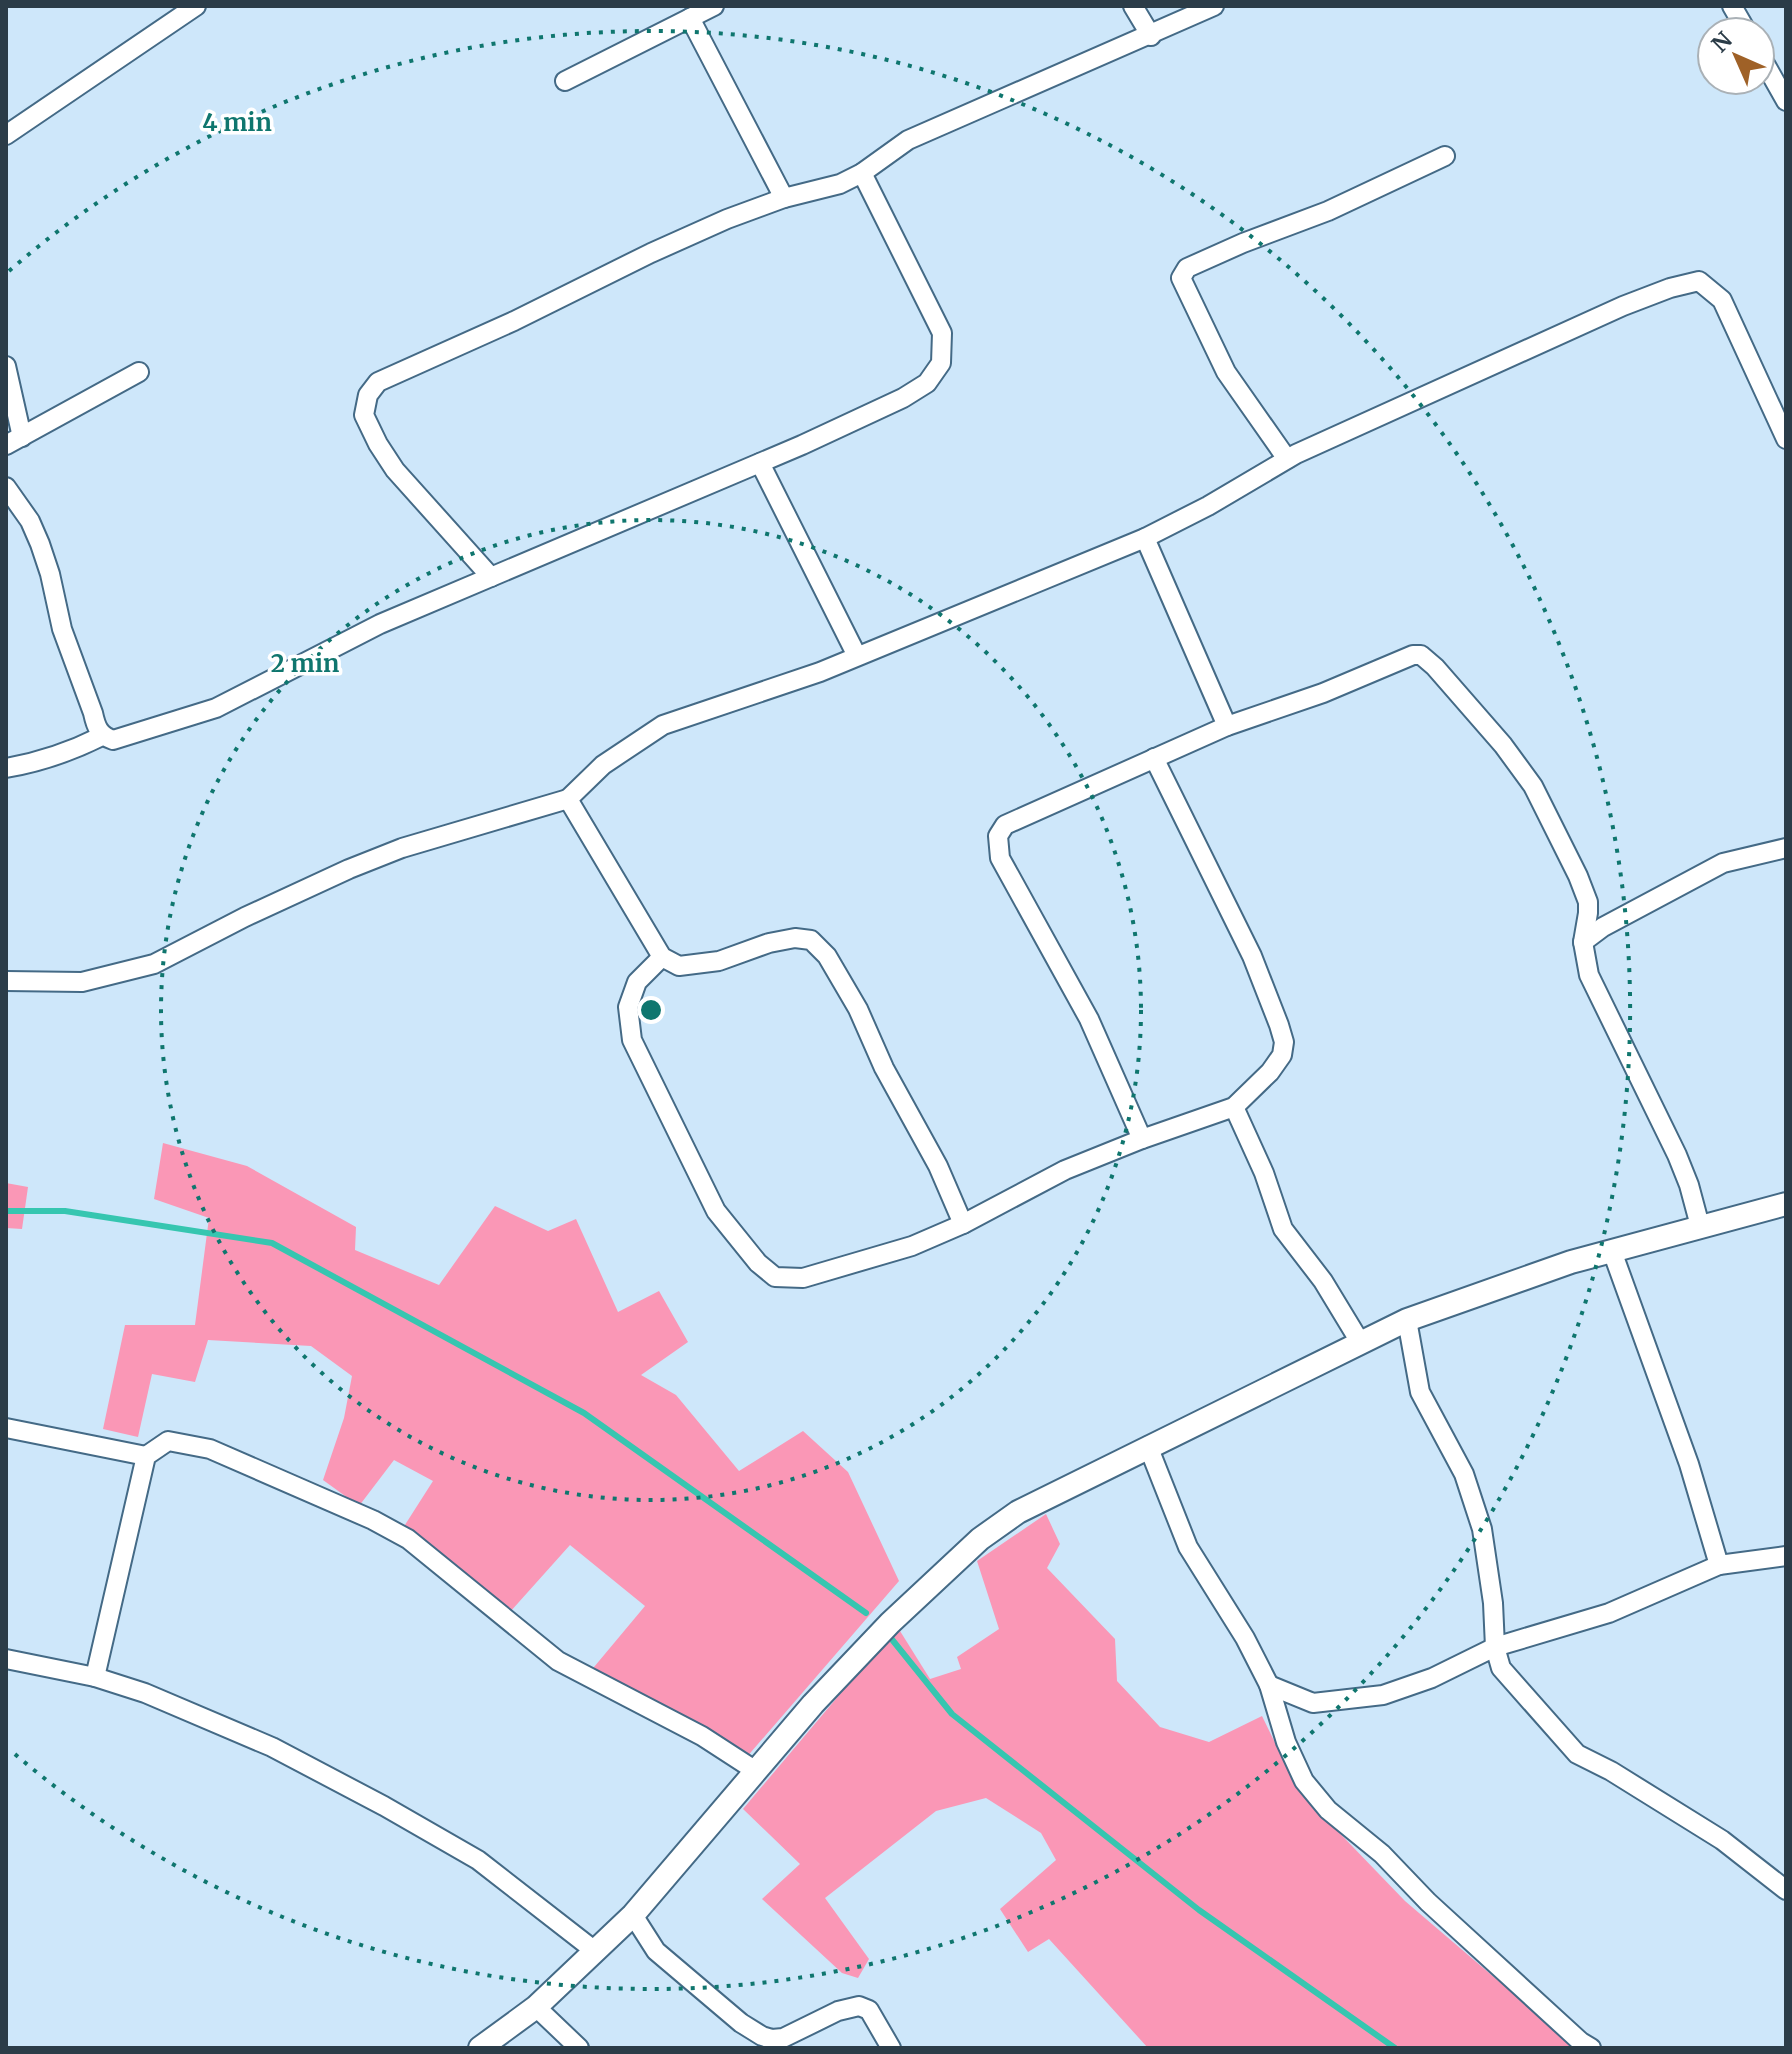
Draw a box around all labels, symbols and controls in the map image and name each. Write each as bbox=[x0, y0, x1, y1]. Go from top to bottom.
north arrow bbox=[1696, 16, 1776, 96]
text: N bbox=[1706, 25, 1738, 58]
text: 4 min bbox=[202, 107, 272, 138]
text: 2 min bbox=[271, 648, 339, 679]
centre of rings bbox=[637, 996, 665, 1024]

